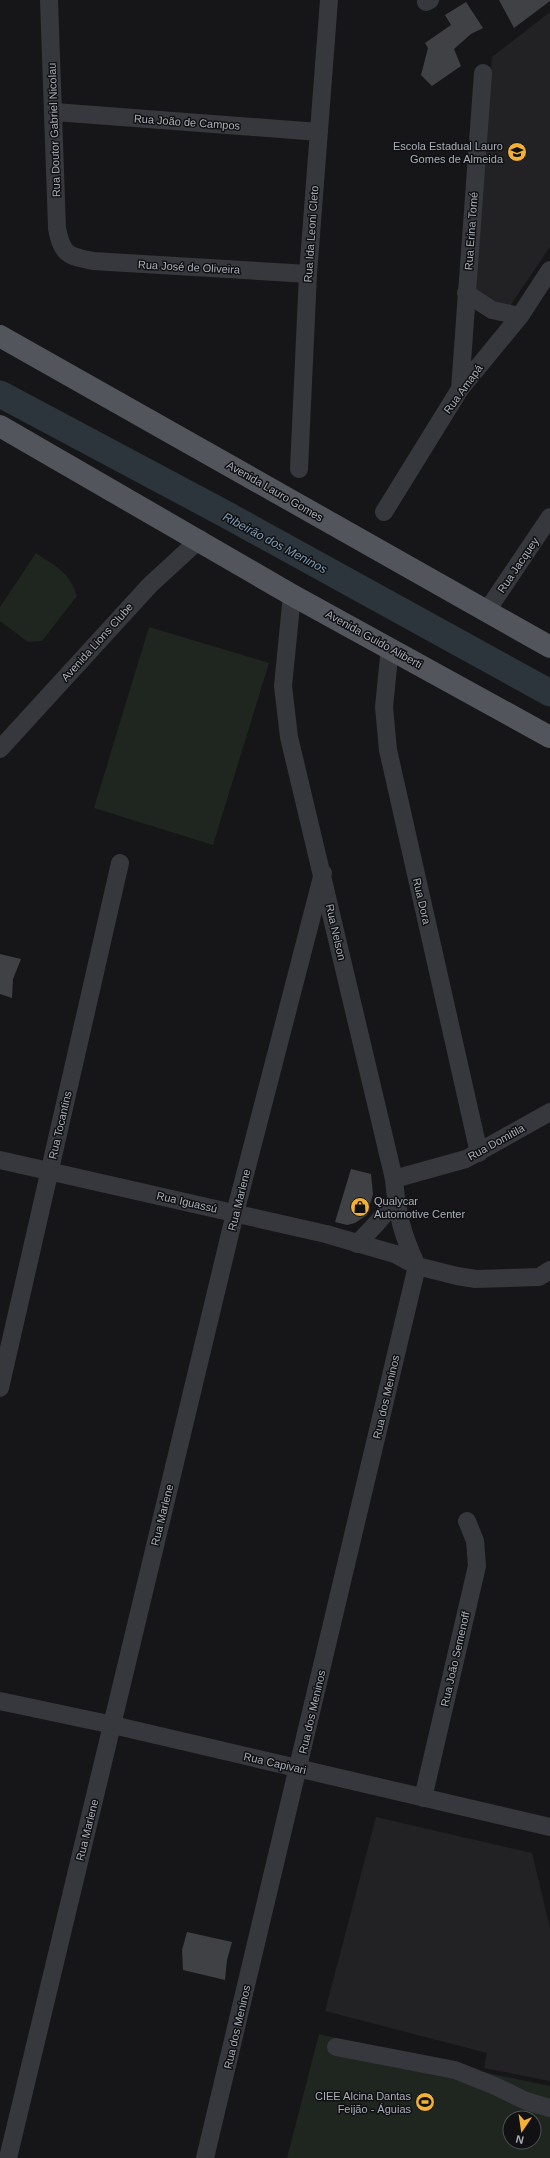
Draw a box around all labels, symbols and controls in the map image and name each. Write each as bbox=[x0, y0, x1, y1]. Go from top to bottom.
street label: Rua Doutor Gabriel Nicolau bbox=[46, 63, 62, 197]
street label: Rua João de Campos bbox=[134, 112, 241, 132]
place label: Escola Estadual Lauro Gomes de Almeida bbox=[393, 140, 504, 165]
school or university icon: Escola Estadual Lauro Gomes de Almeida bbox=[506, 141, 528, 163]
street label: Rua Ida Leoni Cleto bbox=[302, 185, 320, 283]
street label: Rua Erina Tomé bbox=[462, 191, 480, 271]
street label: Rua José de Oliveira bbox=[138, 258, 241, 276]
street label: Rua Amapá bbox=[441, 362, 485, 416]
street label: Avenida Lauro Gomes bbox=[225, 458, 326, 524]
water label: Ribeirão dos Meninos bbox=[220, 510, 330, 576]
street label: Rua Jacquey bbox=[495, 535, 541, 595]
street label: Avenida Lions Clube bbox=[59, 601, 135, 683]
street label: Avenida Guido Aliberti bbox=[324, 608, 424, 670]
street label: Rua Dora bbox=[411, 877, 433, 926]
street label: Rua Nelson bbox=[324, 903, 348, 961]
street label: Rua Tocantins bbox=[46, 1089, 74, 1160]
street label: Rua Domitila bbox=[466, 1121, 527, 1163]
street label: Rua Marlene bbox=[226, 1168, 252, 1232]
street label: Rua Iguassú bbox=[156, 1189, 218, 1215]
place label: Qualycar Automotive Center bbox=[374, 1195, 465, 1220]
shop icon: Qualycar Automotive Center bbox=[349, 1196, 371, 1218]
street label: Rua dos Meninos bbox=[371, 1353, 402, 1440]
street label: Rua Marlene bbox=[149, 1483, 175, 1547]
street label: Rua João Semenoff bbox=[438, 1609, 472, 1708]
street label: Rua dos Meninos bbox=[297, 1668, 328, 1755]
street label: Rua Capivari bbox=[243, 1750, 307, 1776]
street label: Rua Marlene bbox=[74, 1798, 100, 1862]
street label: Rua dos Meninos bbox=[222, 1983, 253, 2070]
place label: CIEE Alcina Dantas Feijão - Águias bbox=[315, 2090, 411, 2115]
sports icon: CIEE Alcina Dantas Feijão - Águias bbox=[414, 2091, 436, 2113]
north arrow bbox=[502, 2110, 542, 2150]
text: N bbox=[514, 2133, 525, 2146]

